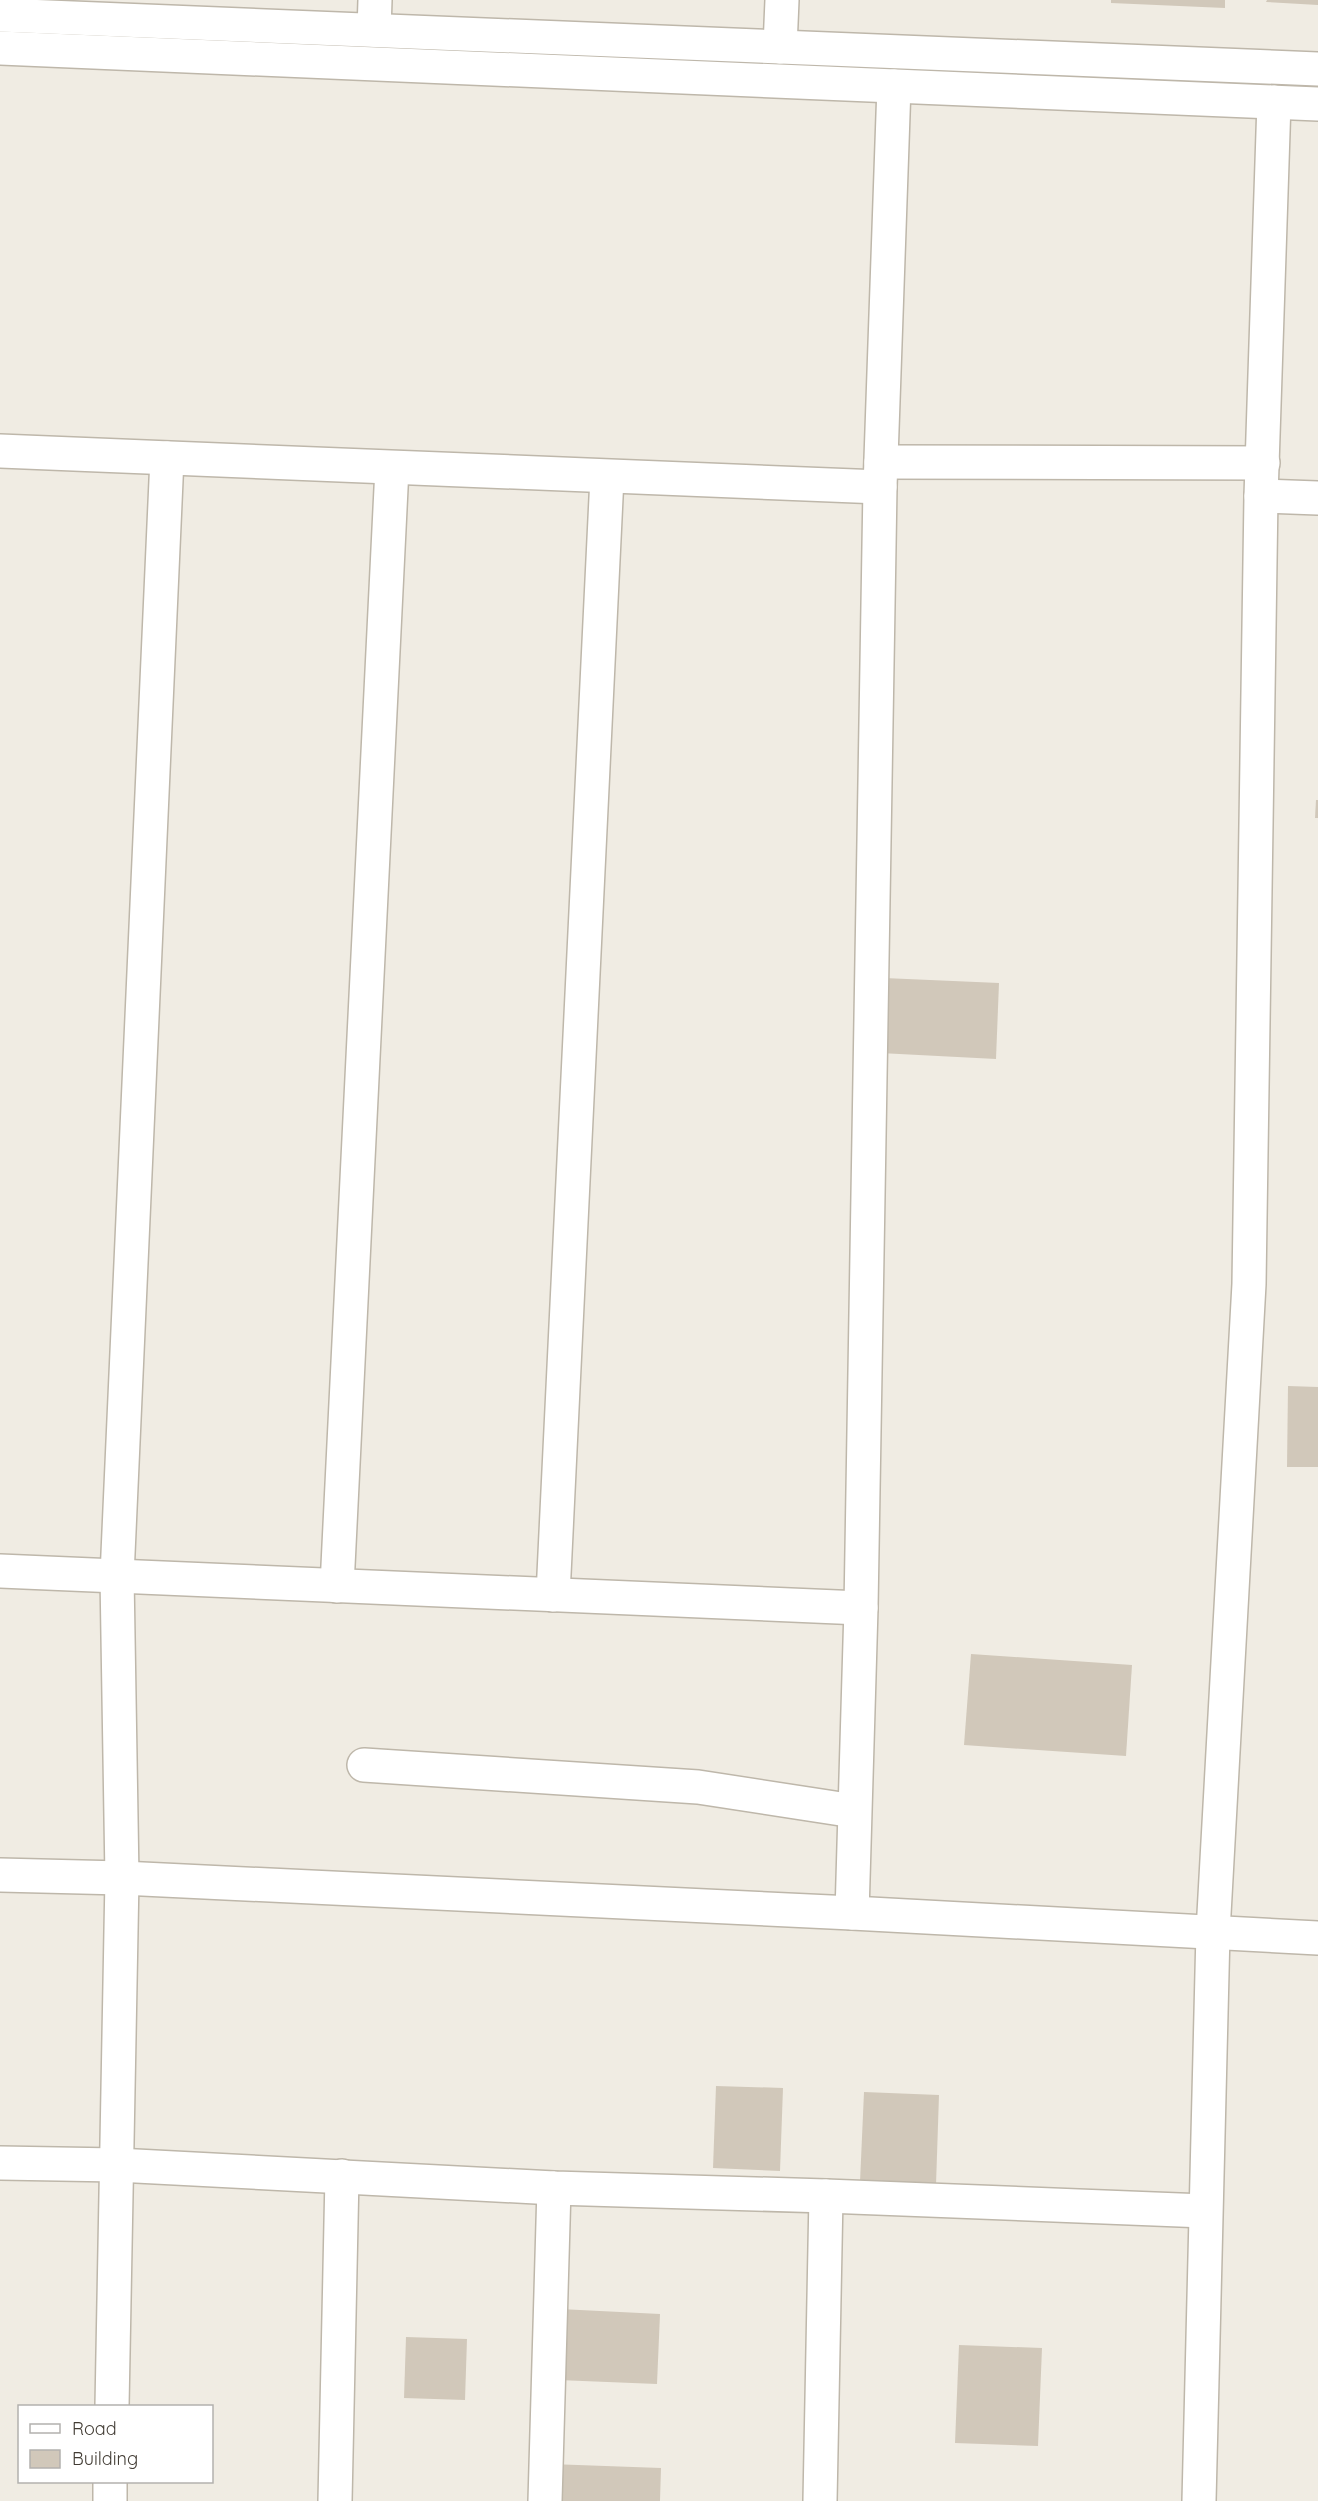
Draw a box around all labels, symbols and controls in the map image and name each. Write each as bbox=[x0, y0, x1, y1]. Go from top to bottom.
legend bbox=[18, 2405, 213, 2483]
text: Road bbox=[72, 2417, 117, 2440]
text: Building bbox=[72, 2447, 138, 2470]

